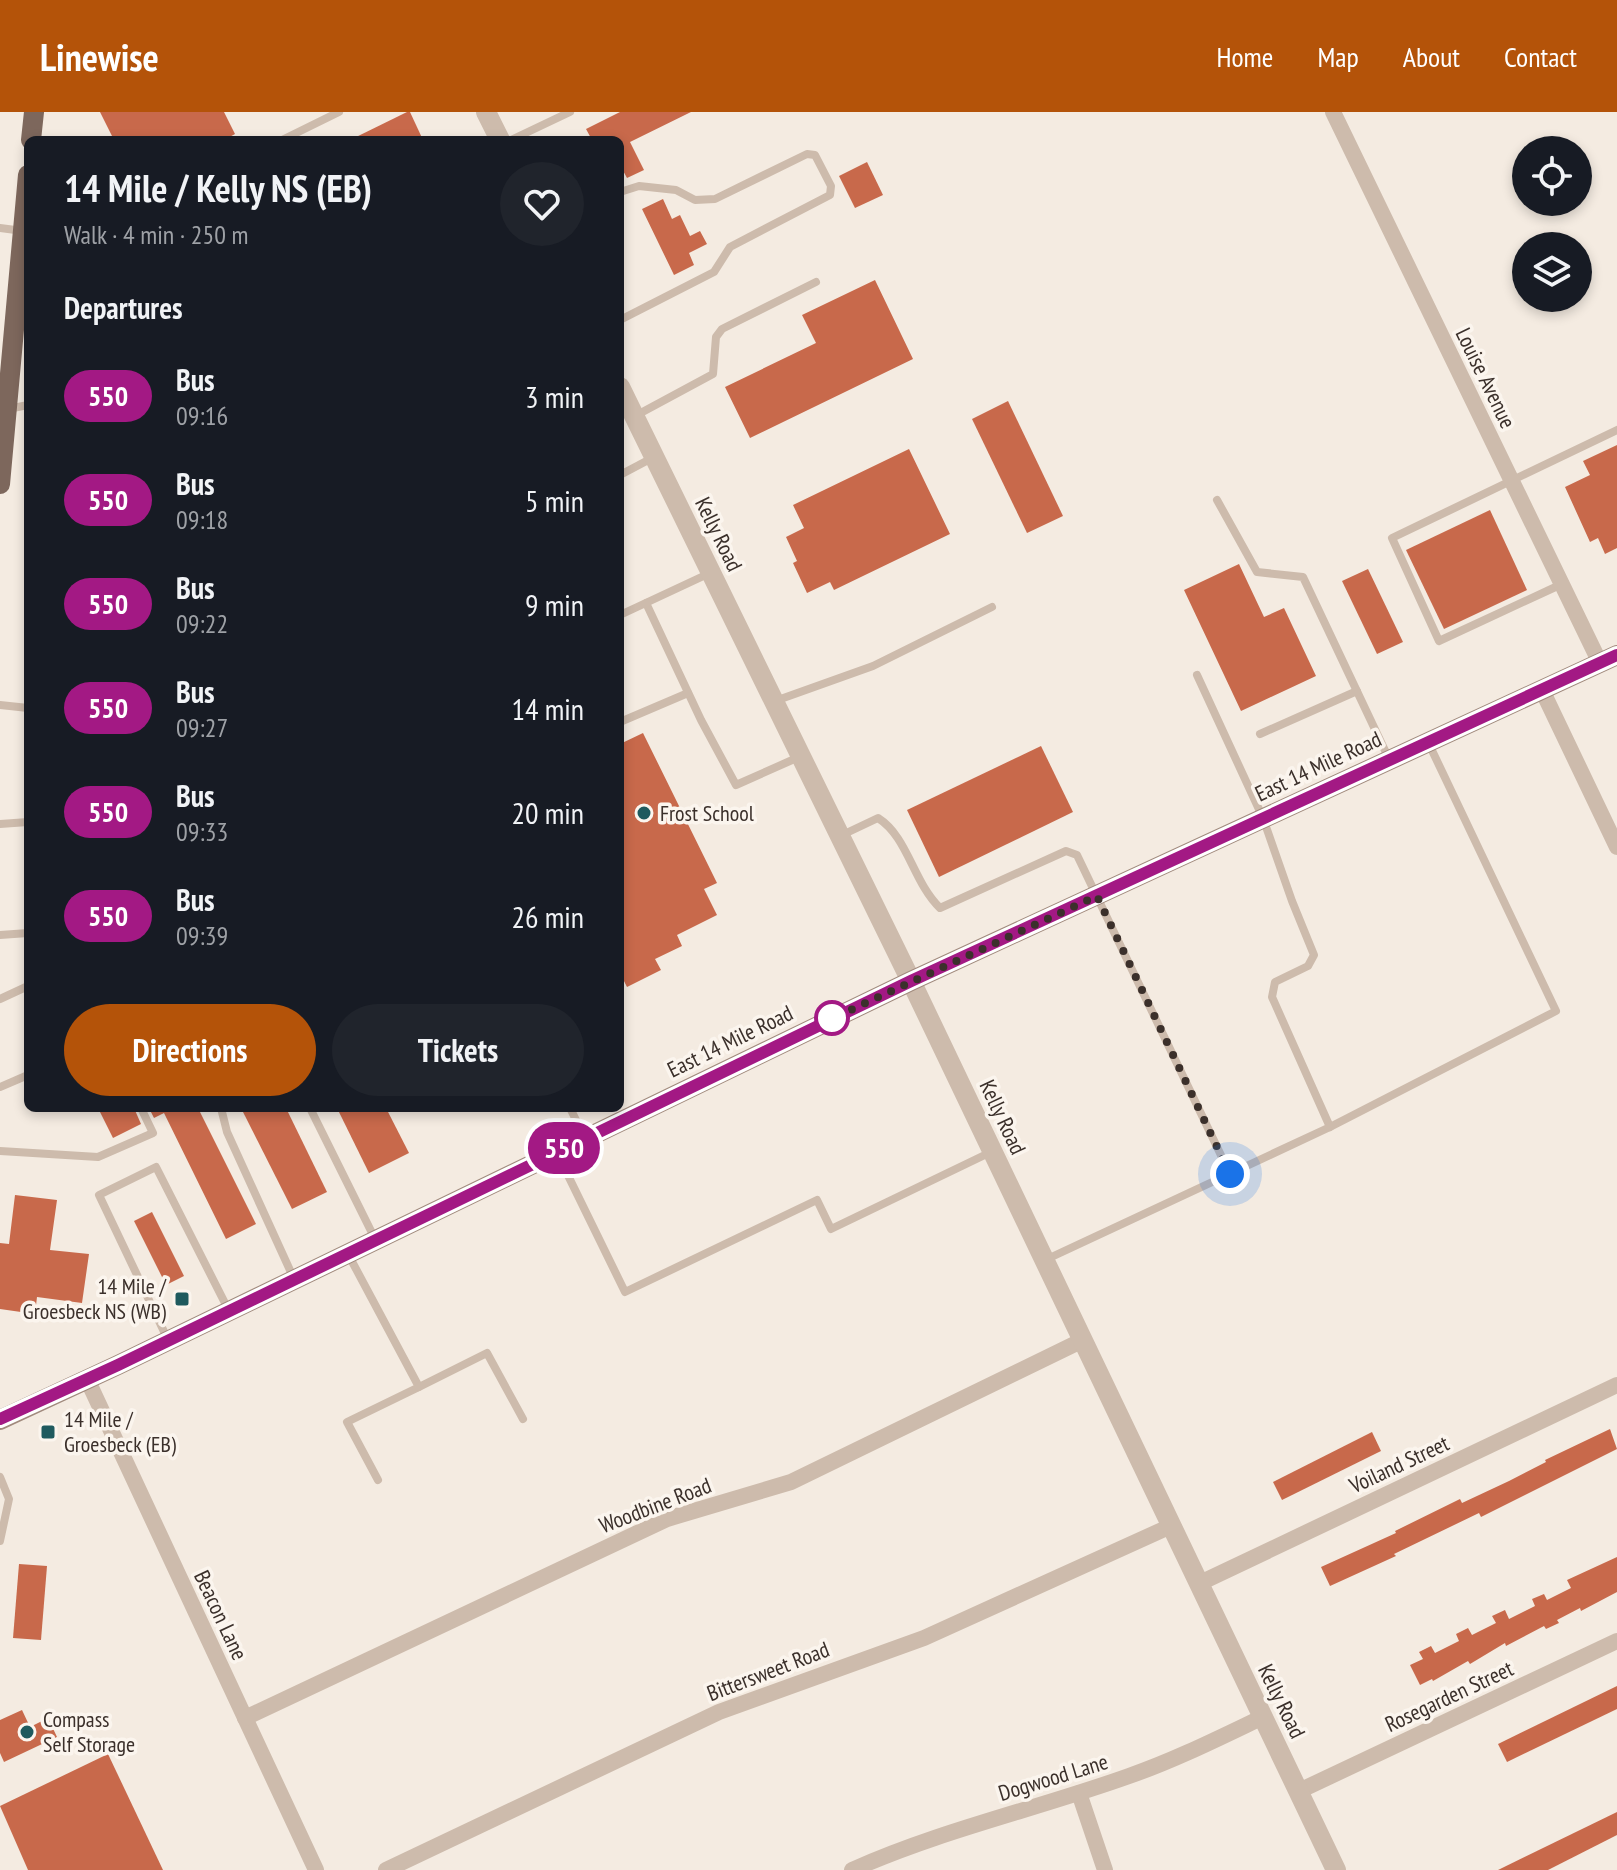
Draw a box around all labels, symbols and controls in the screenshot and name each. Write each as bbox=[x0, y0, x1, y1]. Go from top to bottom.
text: Linewise bbox=[40, 32, 159, 81]
text: Home bbox=[1217, 38, 1273, 75]
text: Map bbox=[1317, 38, 1359, 75]
text: About bbox=[1403, 38, 1460, 75]
text: Contact bbox=[1504, 38, 1577, 75]
map controls bbox=[1512, 136, 1592, 312]
button: locate bbox=[1512, 136, 1592, 216]
button: heart bbox=[500, 162, 584, 246]
text: 14 Mile / Kelly NS (EB) bbox=[64, 163, 372, 212]
text: Walk · 4 min · 250 m bbox=[64, 218, 248, 251]
button: layers bbox=[1512, 232, 1592, 312]
text: Departures bbox=[64, 288, 182, 327]
street label: Louise Avenue bbox=[1450, 323, 1522, 433]
text: Bus bbox=[176, 360, 215, 399]
text: 550 bbox=[88, 377, 128, 414]
text: 3 min bbox=[525, 377, 584, 416]
text: 09:16 bbox=[176, 399, 228, 432]
text: Bus bbox=[176, 464, 215, 503]
text: 550 bbox=[88, 481, 128, 518]
text: 5 min bbox=[525, 481, 584, 520]
street label: Kelly Road bbox=[689, 492, 749, 576]
text: 09:18 bbox=[176, 503, 228, 536]
text: Bus bbox=[176, 568, 215, 607]
text: 550 bbox=[88, 585, 128, 622]
text: 9 min bbox=[525, 585, 584, 624]
text: 09:22 bbox=[176, 607, 228, 640]
text: Bus bbox=[176, 672, 215, 711]
text: 550 bbox=[88, 689, 128, 726]
text: 14 min bbox=[511, 689, 584, 728]
text: 09:27 bbox=[176, 711, 228, 744]
street label: East 14 Mile Road bbox=[1250, 725, 1386, 807]
text: Bus bbox=[176, 776, 215, 815]
text: 550 bbox=[88, 793, 128, 830]
text: 20 min bbox=[511, 793, 584, 832]
place label: Frost School bbox=[660, 799, 755, 827]
marker: Frost School bbox=[635, 804, 653, 822]
text: 09:33 bbox=[176, 815, 228, 848]
text: Bus bbox=[176, 880, 215, 919]
text: 550 bbox=[88, 897, 128, 934]
text: 26 min bbox=[511, 897, 584, 936]
text: 09:39 bbox=[176, 919, 228, 952]
street label: East 14 Mile Road bbox=[663, 999, 797, 1083]
unlabelled marker bbox=[815, 1001, 849, 1035]
button: Directions bbox=[64, 1004, 316, 1096]
button: Tickets bbox=[332, 1004, 584, 1096]
street label: Kelly Road bbox=[974, 1075, 1032, 1159]
line badge: 550 bbox=[518, 1122, 610, 1174]
text: 550 bbox=[544, 1129, 584, 1166]
your location bbox=[1210, 1154, 1250, 1194]
place label: 14 Mile / Groesbeck NS (WB) bbox=[23, 1272, 168, 1325]
marker: 14 Mile / Groesbeck NS (WB) bbox=[173, 1290, 191, 1308]
place label: 14 Mile / Groesbeck (EB) bbox=[64, 1405, 177, 1458]
marker: 14 Mile / Groesbeck (EB) bbox=[39, 1423, 57, 1441]
street label: Voiland Street bbox=[1344, 1429, 1453, 1500]
street label: Woodbine Road bbox=[595, 1471, 715, 1539]
street label: Beacon Lane bbox=[188, 1566, 254, 1664]
street label: Bittersweet Road bbox=[703, 1635, 833, 1707]
street label: Rosegarden Street bbox=[1380, 1654, 1518, 1738]
street label: Kelly Road bbox=[1252, 1659, 1312, 1743]
place label: Compass Self Storage bbox=[43, 1705, 135, 1758]
marker: Compass Self Storage bbox=[18, 1723, 36, 1741]
street label: Dogwood Lane bbox=[995, 1747, 1111, 1807]

